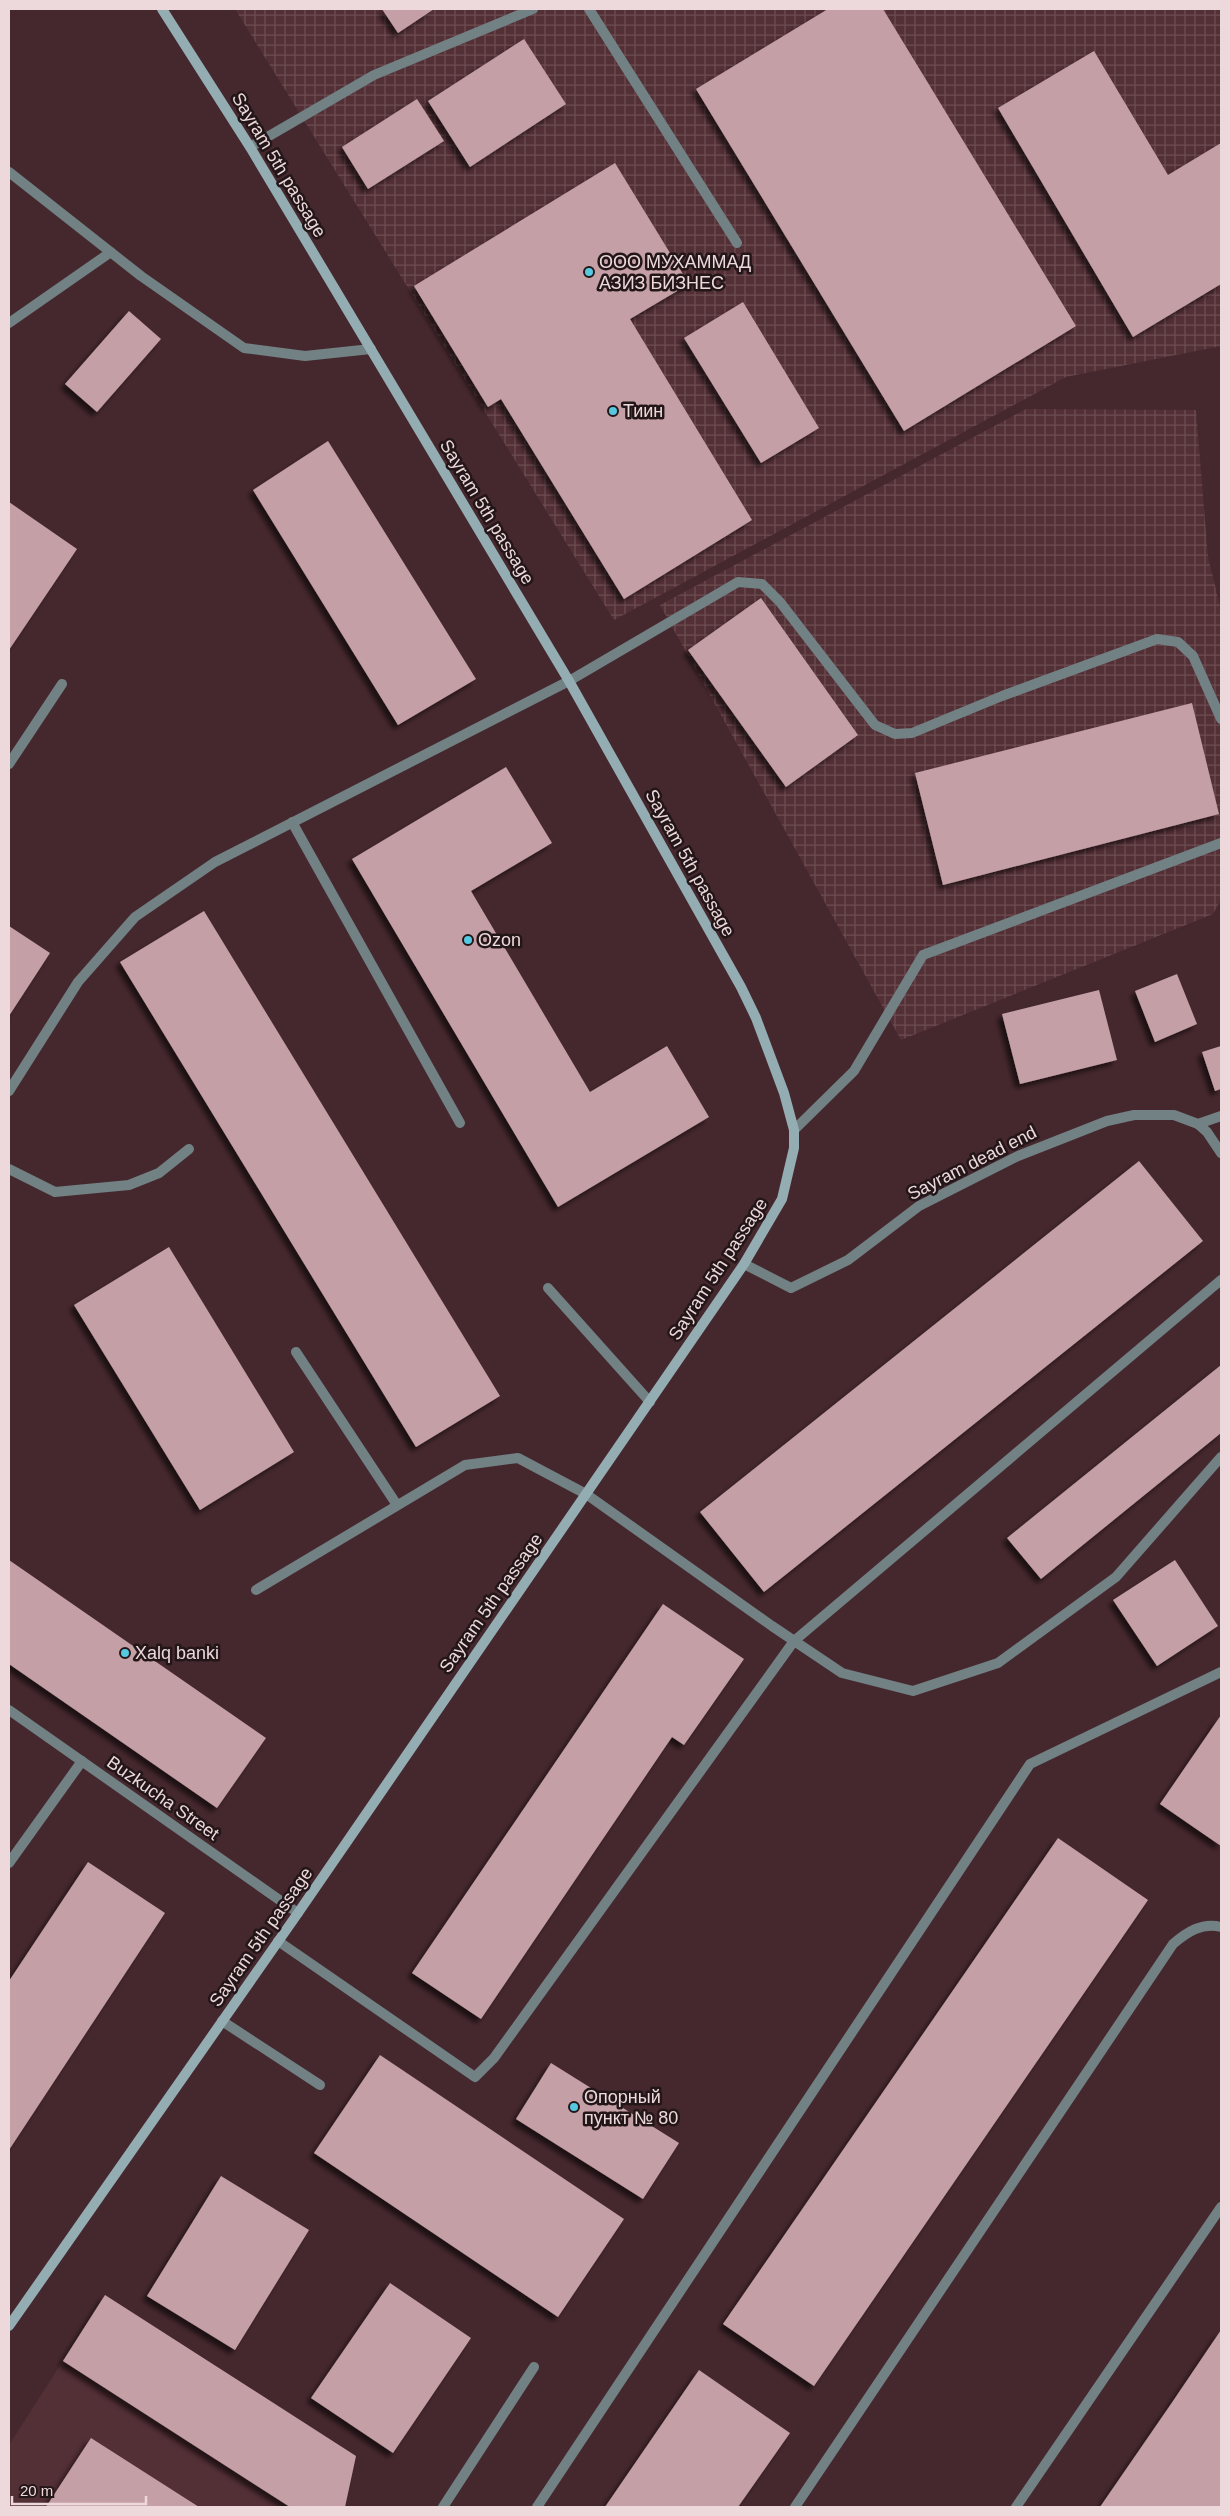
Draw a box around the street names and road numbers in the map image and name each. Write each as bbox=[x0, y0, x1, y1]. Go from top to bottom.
street label: Sayram 5th passage bbox=[228, 89, 330, 241]
street label: Sayram 5th passage bbox=[436, 436, 538, 588]
street label: Sayram 5th passage bbox=[641, 786, 739, 940]
street label: Sayram dead end bbox=[904, 1122, 1040, 1204]
street label: Sayram 5th passage bbox=[665, 1194, 771, 1344]
street label: Sayram 5th passage bbox=[435, 1530, 547, 1676]
street label: Buzkucha Street bbox=[103, 1752, 223, 1844]
street label: Sayram 5th passage bbox=[205, 1864, 317, 2010]

